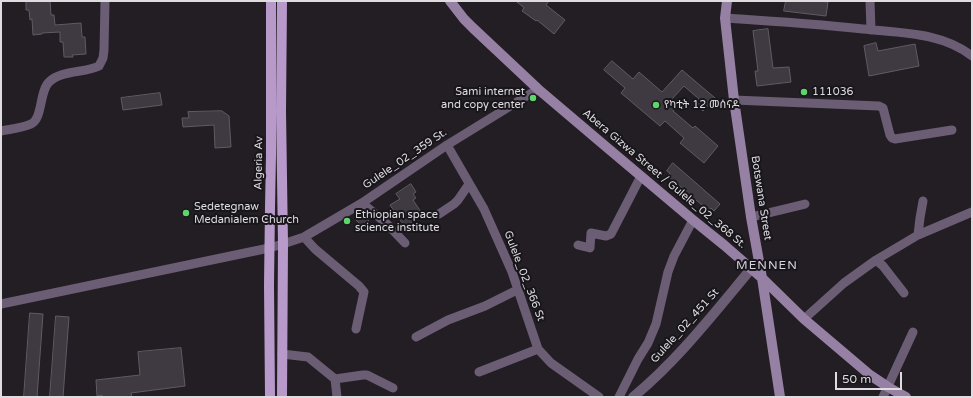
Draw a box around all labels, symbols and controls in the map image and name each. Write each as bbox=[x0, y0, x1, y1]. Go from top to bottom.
place label: Sami internet and copy center bbox=[441, 85, 525, 111]
place label: 111036 bbox=[812, 85, 853, 99]
marker: 111036 bbox=[799, 87, 809, 97]
marker: Sami internet and copy center bbox=[528, 93, 538, 103]
place label: የካቲት 12 መሰናዶ bbox=[664, 98, 739, 112]
marker: የካቲት 12 መሰናዶ bbox=[651, 100, 661, 110]
street label: Abera Gizwa Street / Gulele_02_368 St. bbox=[580, 107, 748, 251]
street label: Gulele_02_359 St. bbox=[360, 126, 450, 192]
street label: Algeria Av bbox=[252, 136, 266, 190]
street label: Botswana Street bbox=[748, 155, 774, 241]
place label: Sedetegnaw Medanialem Church bbox=[194, 200, 299, 226]
marker: Sedetegnaw Medanialem Church bbox=[181, 208, 191, 218]
place label: Ethiopian space science institute bbox=[355, 208, 440, 234]
marker: Ethiopian space science institute bbox=[342, 216, 352, 226]
street label: Gulele_02_366 St bbox=[501, 229, 547, 323]
district label: MENNEN bbox=[736, 259, 798, 273]
street label: Gulele_02_451 St bbox=[648, 286, 722, 366]
scale bar bbox=[837, 364, 904, 390]
text: 50 m bbox=[842, 372, 871, 386]

